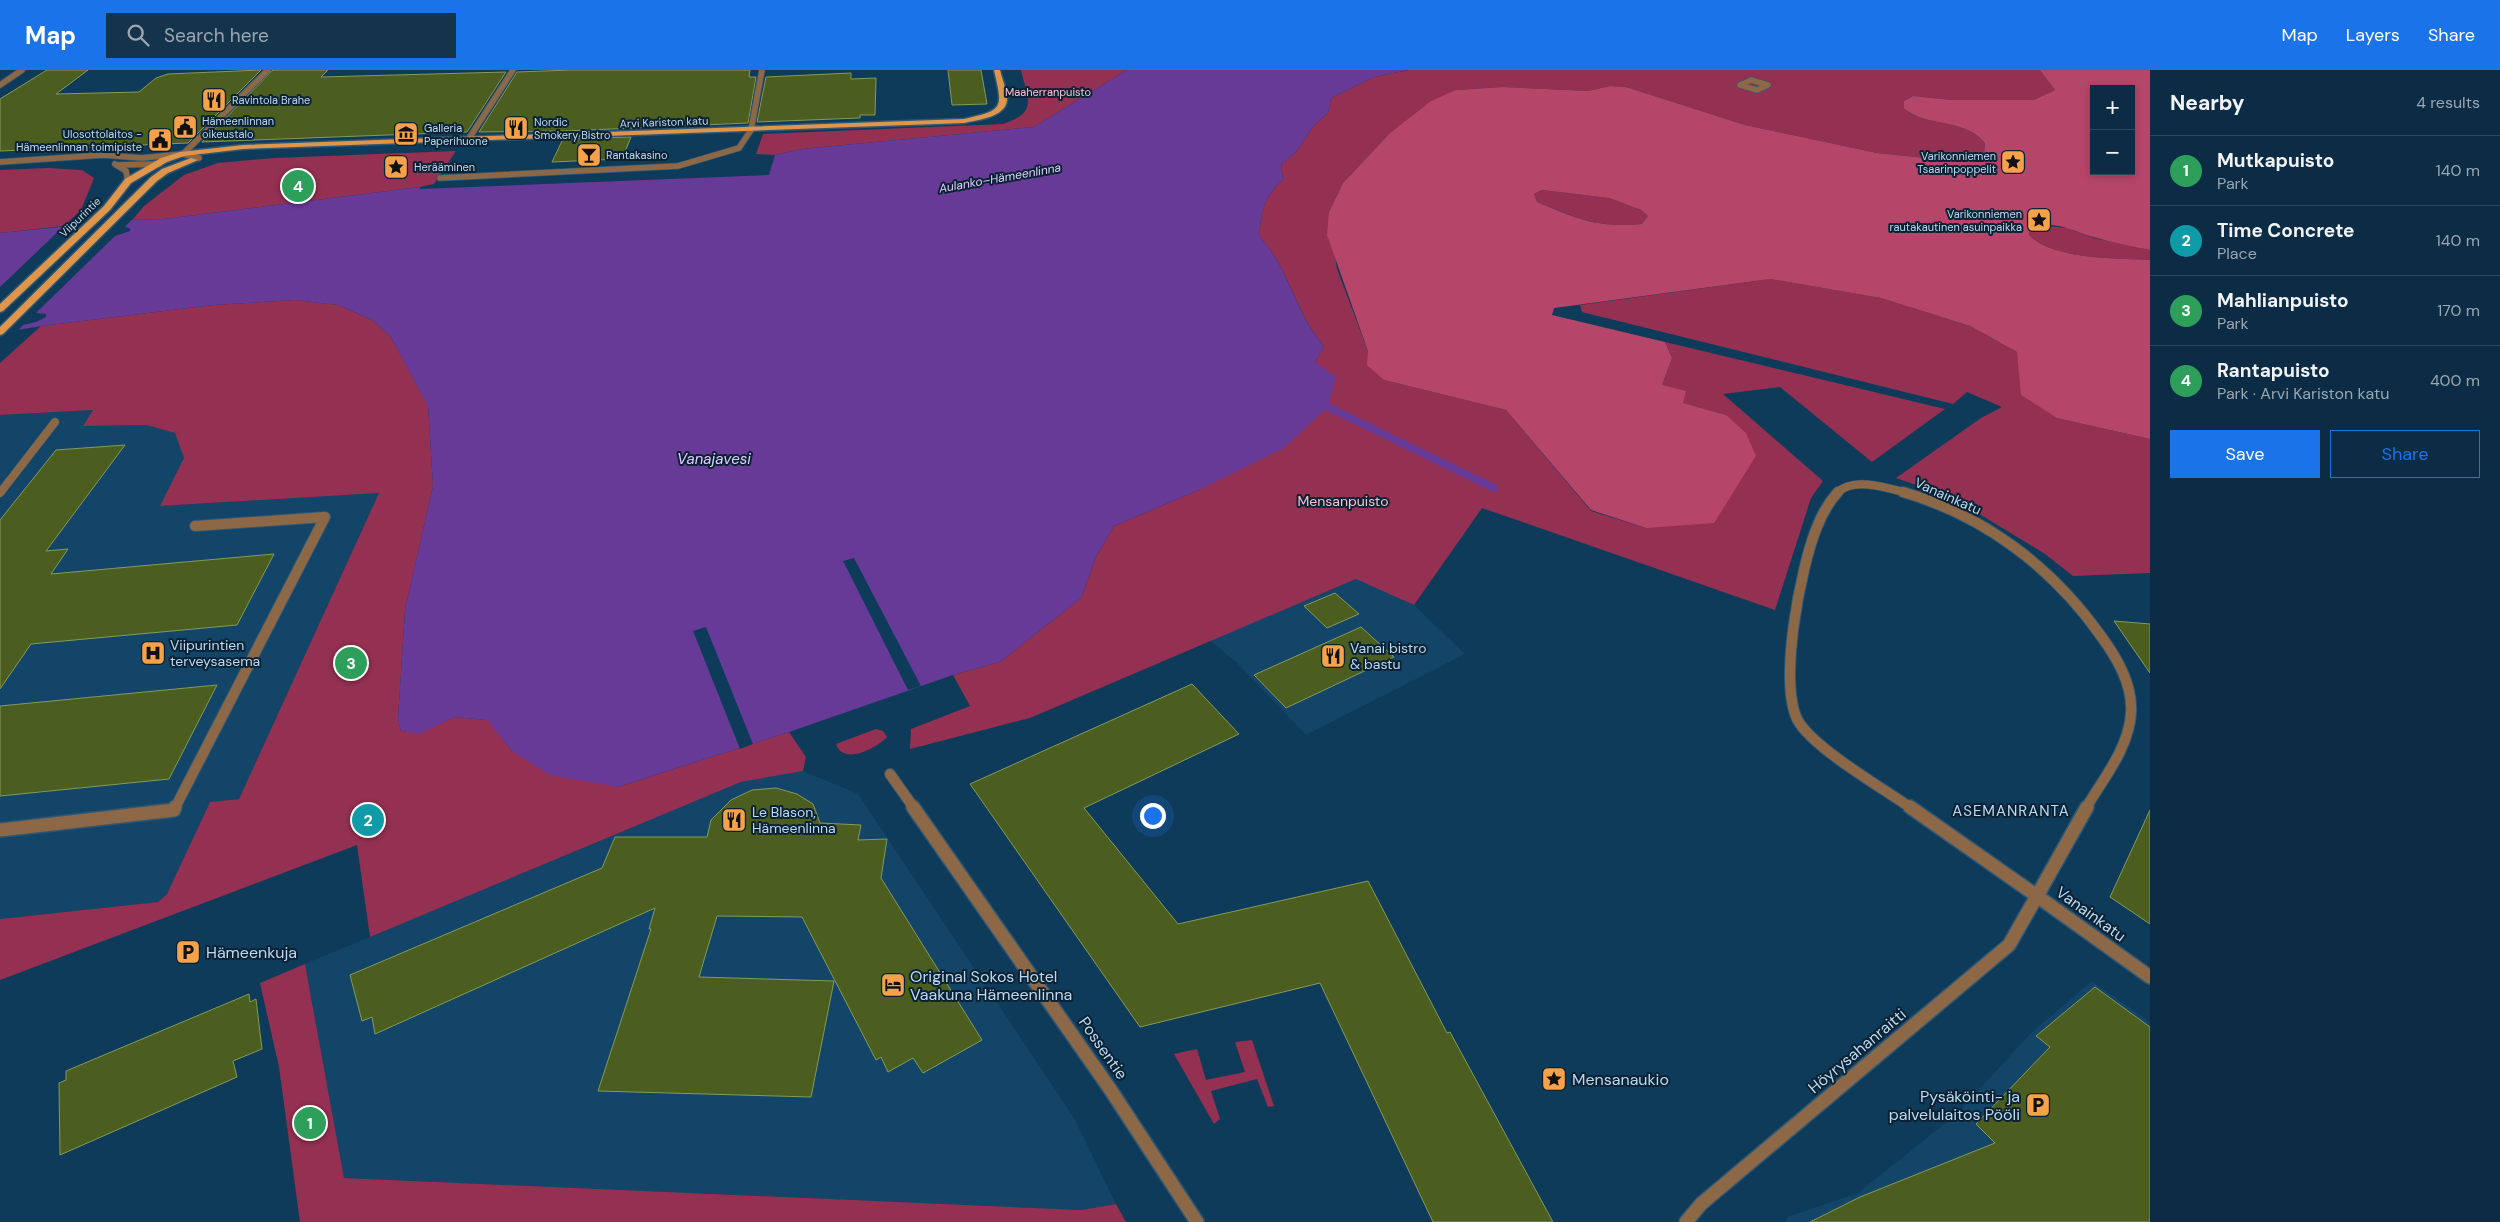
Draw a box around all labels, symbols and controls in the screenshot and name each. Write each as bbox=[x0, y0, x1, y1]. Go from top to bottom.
search box bbox=[106, 13, 456, 58]
text: Map bbox=[25, 20, 76, 51]
icon: search bbox=[124, 21, 152, 49]
text: Search here bbox=[164, 23, 269, 48]
text: Map bbox=[2282, 23, 2318, 47]
text: Layers bbox=[2346, 23, 2400, 47]
text: Share bbox=[2428, 23, 2475, 47]
park label: Maaherranpuisto bbox=[1005, 85, 1091, 99]
map controls bbox=[2090, 85, 2135, 175]
button: + bbox=[2090, 85, 2135, 130]
restaurant icon: Ravintola Brahe bbox=[201, 87, 227, 113]
text: Nearby bbox=[2170, 89, 2244, 117]
text: 4 results bbox=[2416, 92, 2480, 113]
place label: Ravintola Brahe bbox=[232, 93, 310, 107]
street label: Arvi Kariston katu bbox=[619, 113, 709, 131]
public building icon: Hämeenlinnan oikeustalo bbox=[172, 114, 198, 140]
place label: Hämeenlinnan oikeustalo bbox=[202, 114, 274, 141]
restaurant icon: Nordic Smokery Bistro bbox=[503, 115, 529, 141]
place label: Nordic Smokery Bistro bbox=[534, 115, 610, 142]
museum icon: Galleria Paperihuone bbox=[393, 121, 419, 147]
place label: Galleria Paperihuone bbox=[424, 121, 488, 148]
place label: Ulosottolaitos - Hämeenlinnan toimipiste bbox=[16, 127, 142, 154]
public building icon: Ulosottolaitos - Hämeenlinnan toimipiste bbox=[147, 127, 173, 153]
button: − bbox=[2090, 130, 2135, 175]
bar icon: Rantakasino bbox=[576, 142, 602, 168]
place label: Rantakasino bbox=[606, 148, 667, 162]
text: Mutkapuisto bbox=[2217, 148, 2334, 173]
place label: Varikonniemen Tsaarinpoppelit bbox=[1917, 149, 1996, 176]
place icon: Varikonniemen Tsaarinpoppelit bbox=[2000, 149, 2026, 175]
place icon: Herääminen bbox=[383, 154, 409, 180]
water label: Aulanko–Hämeenlinna bbox=[937, 159, 1063, 197]
place label: Herääminen bbox=[414, 160, 475, 174]
text: 1 bbox=[2183, 160, 2189, 181]
text: 140 m bbox=[2436, 160, 2480, 181]
pin: 4 bbox=[282, 167, 314, 205]
text: Park bbox=[2217, 173, 2249, 194]
street label: Viipurintie bbox=[56, 194, 104, 240]
place label: Varikonniemen rautakautinen asuinpaikka bbox=[1890, 207, 2022, 234]
place icon: Varikonniemen rautakautinen asuinpaikka bbox=[2026, 207, 2052, 233]
text: Time Concrete bbox=[2217, 218, 2355, 243]
text: 2 bbox=[2181, 230, 2191, 251]
text: 140 m bbox=[2436, 230, 2480, 251]
text: Place bbox=[2217, 243, 2257, 264]
text: Mahlianpuisto bbox=[2217, 288, 2349, 313]
text: 3 bbox=[2181, 300, 2191, 321]
text: 170 m bbox=[2437, 300, 2480, 321]
text: Park bbox=[2217, 313, 2249, 334]
text: Rantapuisto bbox=[2217, 358, 2330, 383]
text: 4 bbox=[2181, 370, 2191, 391]
text: 400 m bbox=[2430, 370, 2480, 391]
text: Park · Arvi Kariston katu bbox=[2217, 383, 2389, 404]
button: Save bbox=[2170, 430, 2320, 478]
button: Share bbox=[2330, 430, 2480, 478]
water label: Vanajavesi bbox=[677, 449, 751, 469]
street label: Vanainkatu bbox=[1912, 473, 1984, 519]
park label: Mensanpuisto bbox=[1298, 492, 1388, 510]
place label: Viipurintien terveysasema bbox=[170, 636, 260, 670]
place label: Vanai bistro & bastu bbox=[1350, 639, 1426, 673]
hospital icon: Viipurintien terveysasema bbox=[140, 640, 166, 666]
restaurant icon: Vanai bistro & bastu bbox=[1320, 643, 1346, 669]
pin: 3 bbox=[335, 644, 367, 682]
pin: 2 bbox=[352, 801, 384, 839]
district label: ASEMANRANTA bbox=[1952, 801, 2070, 821]
place label: Le Blason, Hämeenlinna bbox=[752, 803, 836, 837]
your location bbox=[1140, 803, 1166, 829]
restaurant icon: Le Blason, Hämeenlinna bbox=[721, 807, 747, 833]
street label: Vanainkatu bbox=[2052, 882, 2130, 946]
parking icon: Hämeenkuja bbox=[175, 939, 201, 965]
place label: Hämeenkuja bbox=[206, 942, 297, 963]
place label: Original Sokos Hotel Vaakuna Hämeenlinna bbox=[910, 966, 1072, 1005]
hotel icon: Original Sokos Hotel Vaakuna Hämeenlinna bbox=[880, 972, 906, 998]
street label: Höyrysahanraitti bbox=[1804, 1004, 1910, 1098]
street label: Possentie bbox=[1074, 1013, 1132, 1083]
place icon: Mensanaukio bbox=[1541, 1066, 1567, 1092]
place label: Mensanaukio bbox=[1572, 1069, 1669, 1090]
place label: Pysäköinti- ja palvelulaitos Pööli bbox=[1889, 1086, 2020, 1125]
parking icon: Pysäköinti- ja palvelulaitos Pööli bbox=[2025, 1092, 2051, 1118]
pin: 1 bbox=[294, 1104, 326, 1142]

